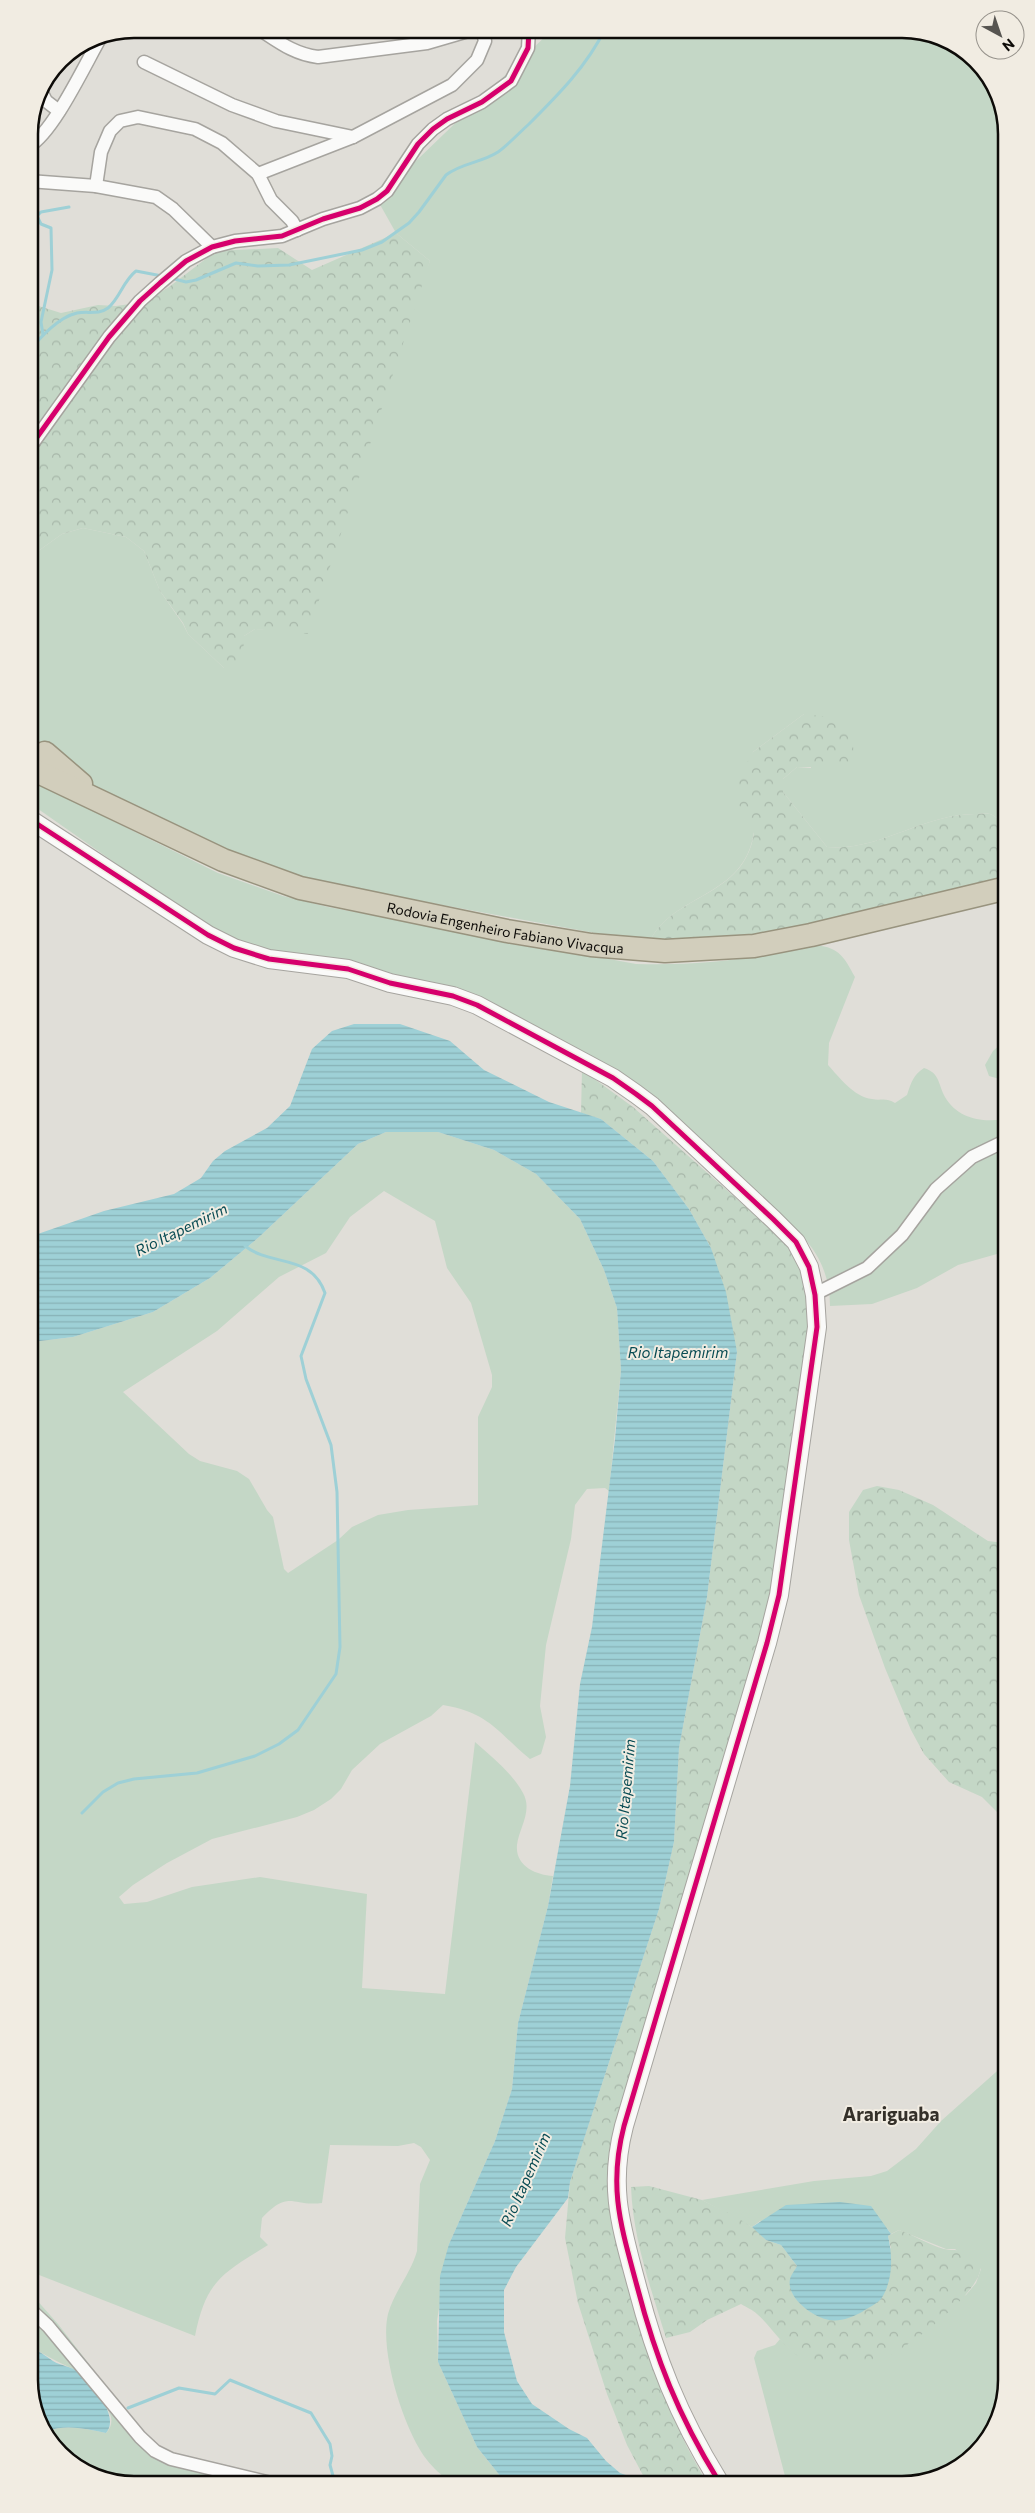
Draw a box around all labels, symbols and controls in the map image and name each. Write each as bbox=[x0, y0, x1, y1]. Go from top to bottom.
north arrow bbox=[975, 10, 1025, 60]
text: N bbox=[999, 35, 1018, 55]
street label: Rodovia Engenheiro Fabiano Vivacqua bbox=[386, 898, 624, 956]
water label: Rio Itapemirim bbox=[132, 1199, 230, 1259]
water label: Rio Itapemirim bbox=[628, 1343, 728, 1361]
water label: Rio Itapemirim bbox=[612, 1738, 638, 1840]
district label: Arariguaba bbox=[843, 2102, 940, 2125]
water label: Rio Itapemirim bbox=[496, 2129, 554, 2229]

